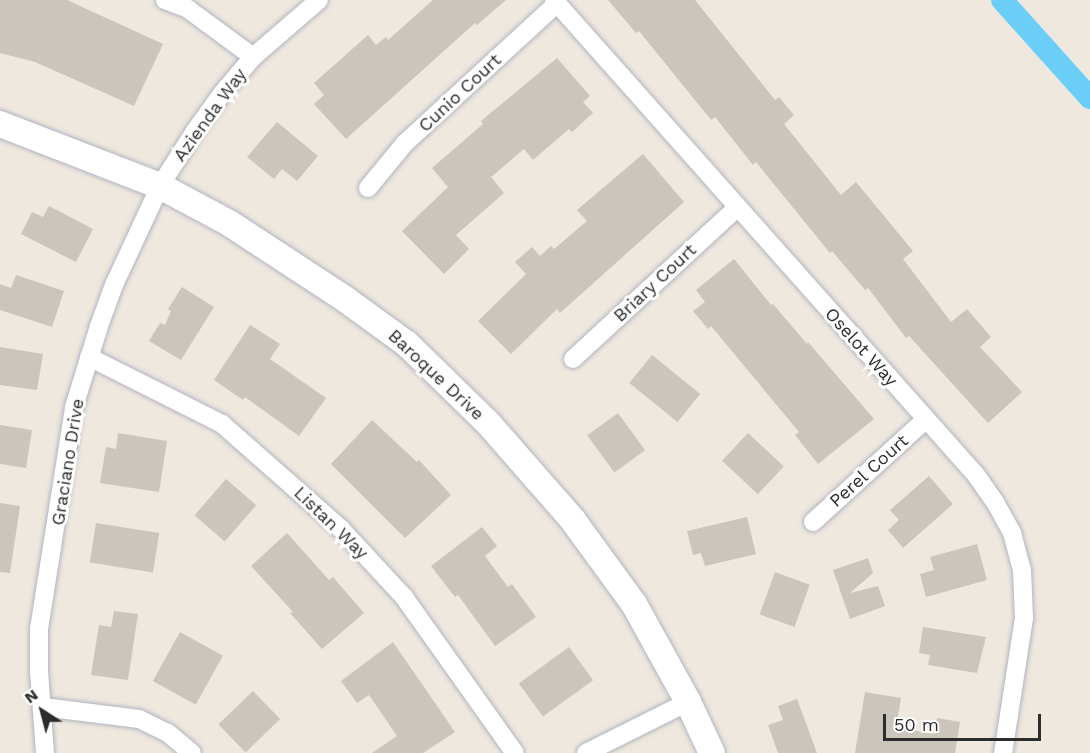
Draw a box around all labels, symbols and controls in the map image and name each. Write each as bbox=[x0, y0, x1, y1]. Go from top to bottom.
street label: Cunio Court bbox=[414, 49, 506, 137]
street label: Azienda Way bbox=[169, 64, 251, 166]
street label: Briary Court bbox=[609, 239, 701, 327]
street label: Oselot Way bbox=[820, 303, 902, 391]
street label: Baroque Drive bbox=[383, 325, 489, 425]
street label: Graciano Drive bbox=[47, 397, 89, 527]
street label: Perel Court bbox=[825, 430, 913, 512]
street label: Listan Way bbox=[289, 482, 373, 564]
north arrow bbox=[12, 681, 72, 741]
text: N bbox=[21, 685, 42, 707]
scale bar bbox=[886, 702, 1044, 740]
text: 50 m bbox=[894, 714, 939, 735]

